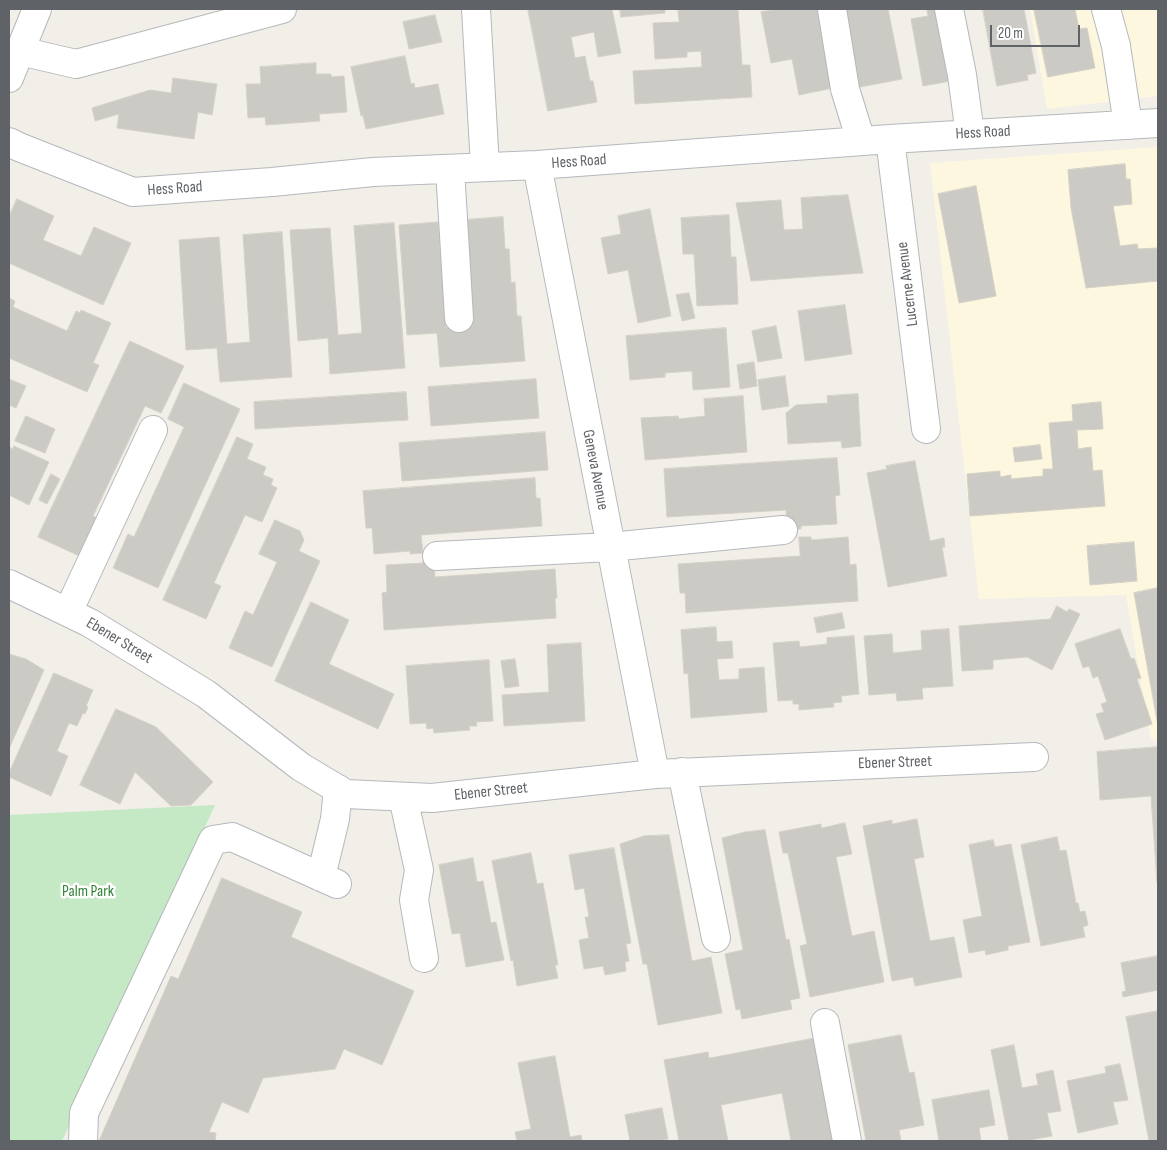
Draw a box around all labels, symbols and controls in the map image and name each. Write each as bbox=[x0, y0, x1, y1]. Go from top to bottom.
scale bar bbox=[992, 15, 1082, 47]
text: 20 m bbox=[998, 24, 1023, 43]
street label: Hess Road bbox=[955, 122, 1011, 144]
street label: Hess Road bbox=[551, 151, 607, 173]
street label: Hess Road bbox=[147, 178, 203, 200]
street label: Lucerne Avenue bbox=[893, 241, 923, 327]
street label: Geneva Avenue bbox=[578, 428, 612, 512]
street label: Ebener Street bbox=[82, 614, 156, 668]
street label: Ebener Street bbox=[858, 752, 932, 774]
street label: Ebener Street bbox=[453, 779, 529, 805]
park label: Palm Park bbox=[62, 882, 114, 902]

